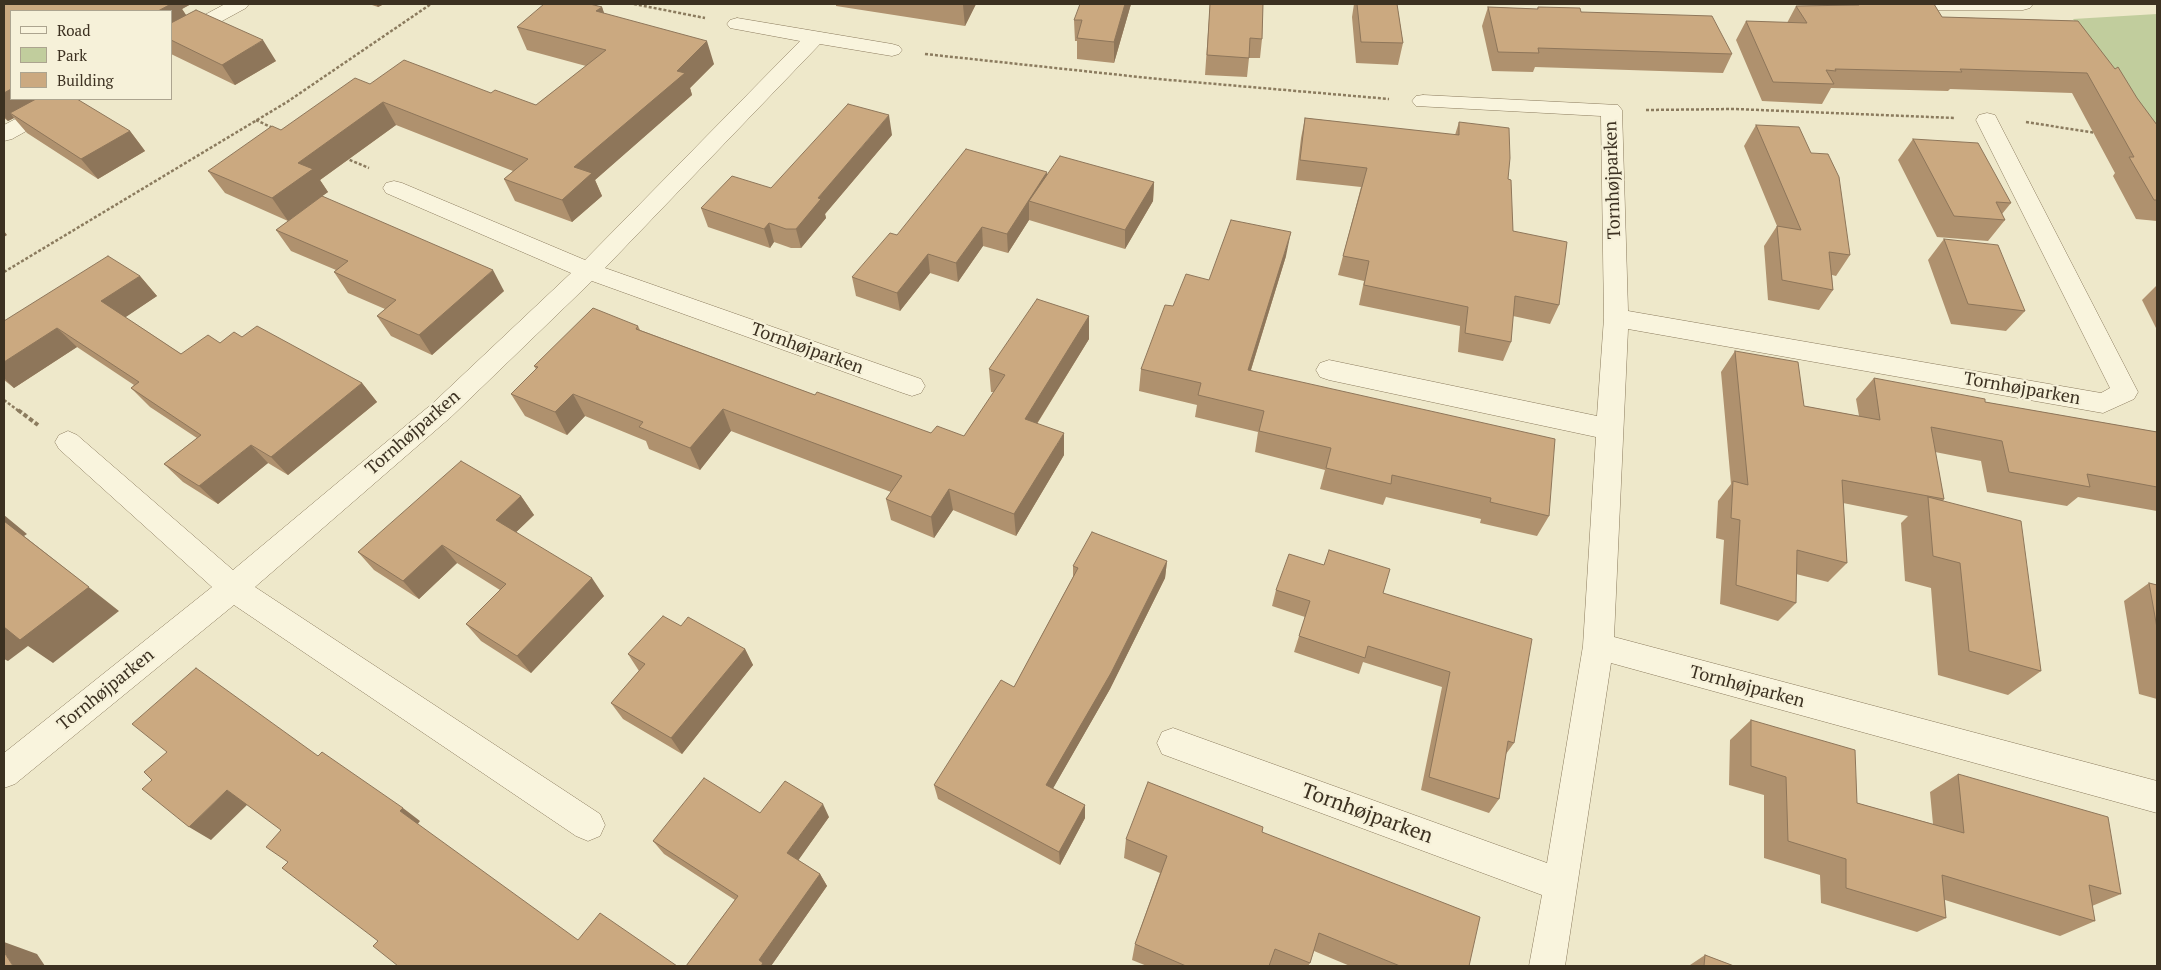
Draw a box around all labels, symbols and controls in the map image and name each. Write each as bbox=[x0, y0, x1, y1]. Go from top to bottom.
legend bbox=[10, 10, 172, 100]
text: Road bbox=[57, 20, 90, 40]
text: Park bbox=[57, 45, 87, 65]
text: Building bbox=[57, 70, 114, 90]
street label: Tornhøjparken bbox=[1600, 121, 1626, 239]
street label: Tornhøjparken bbox=[748, 319, 866, 379]
street label: Tornhøjparken bbox=[1962, 368, 2082, 410]
street label: Tornhøjparken bbox=[361, 386, 465, 480]
street label: Tornhøjparken bbox=[53, 644, 159, 736]
street label: Tornhøjparken bbox=[1687, 661, 1807, 713]
street label: Tornhøjparken bbox=[1298, 779, 1436, 849]

